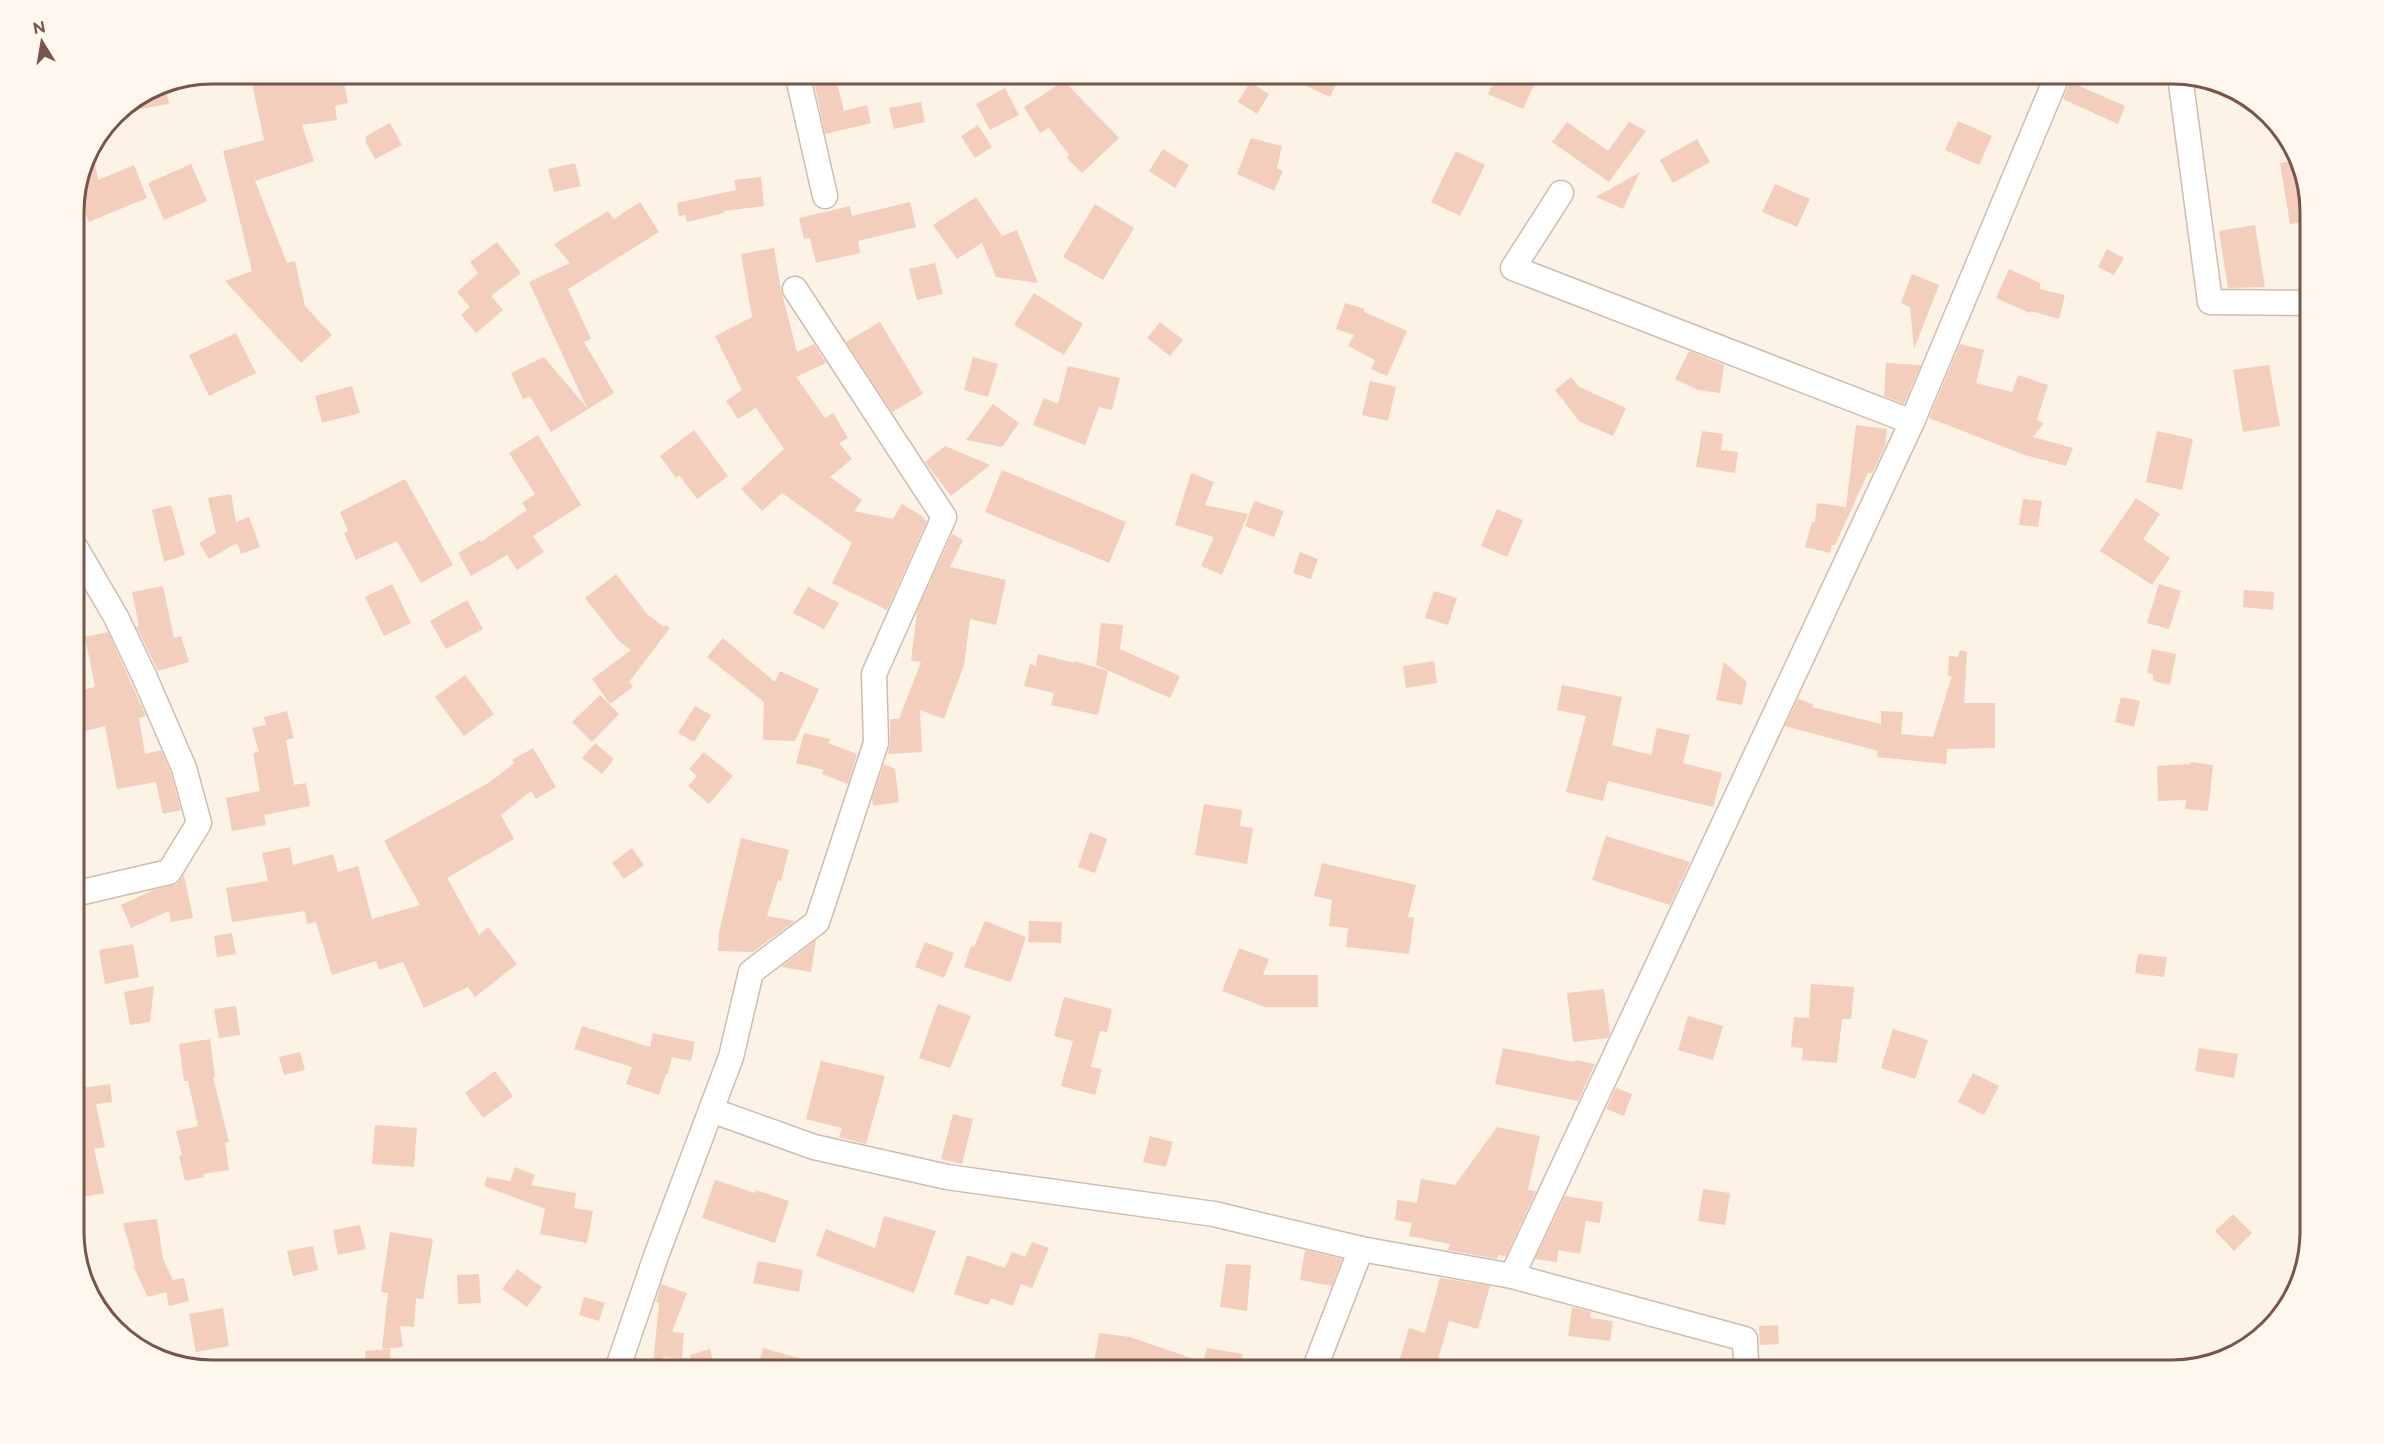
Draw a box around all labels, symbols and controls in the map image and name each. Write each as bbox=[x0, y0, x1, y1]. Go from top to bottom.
north arrow bbox=[12, 12, 72, 72]
text: N bbox=[31, 17, 47, 38]

